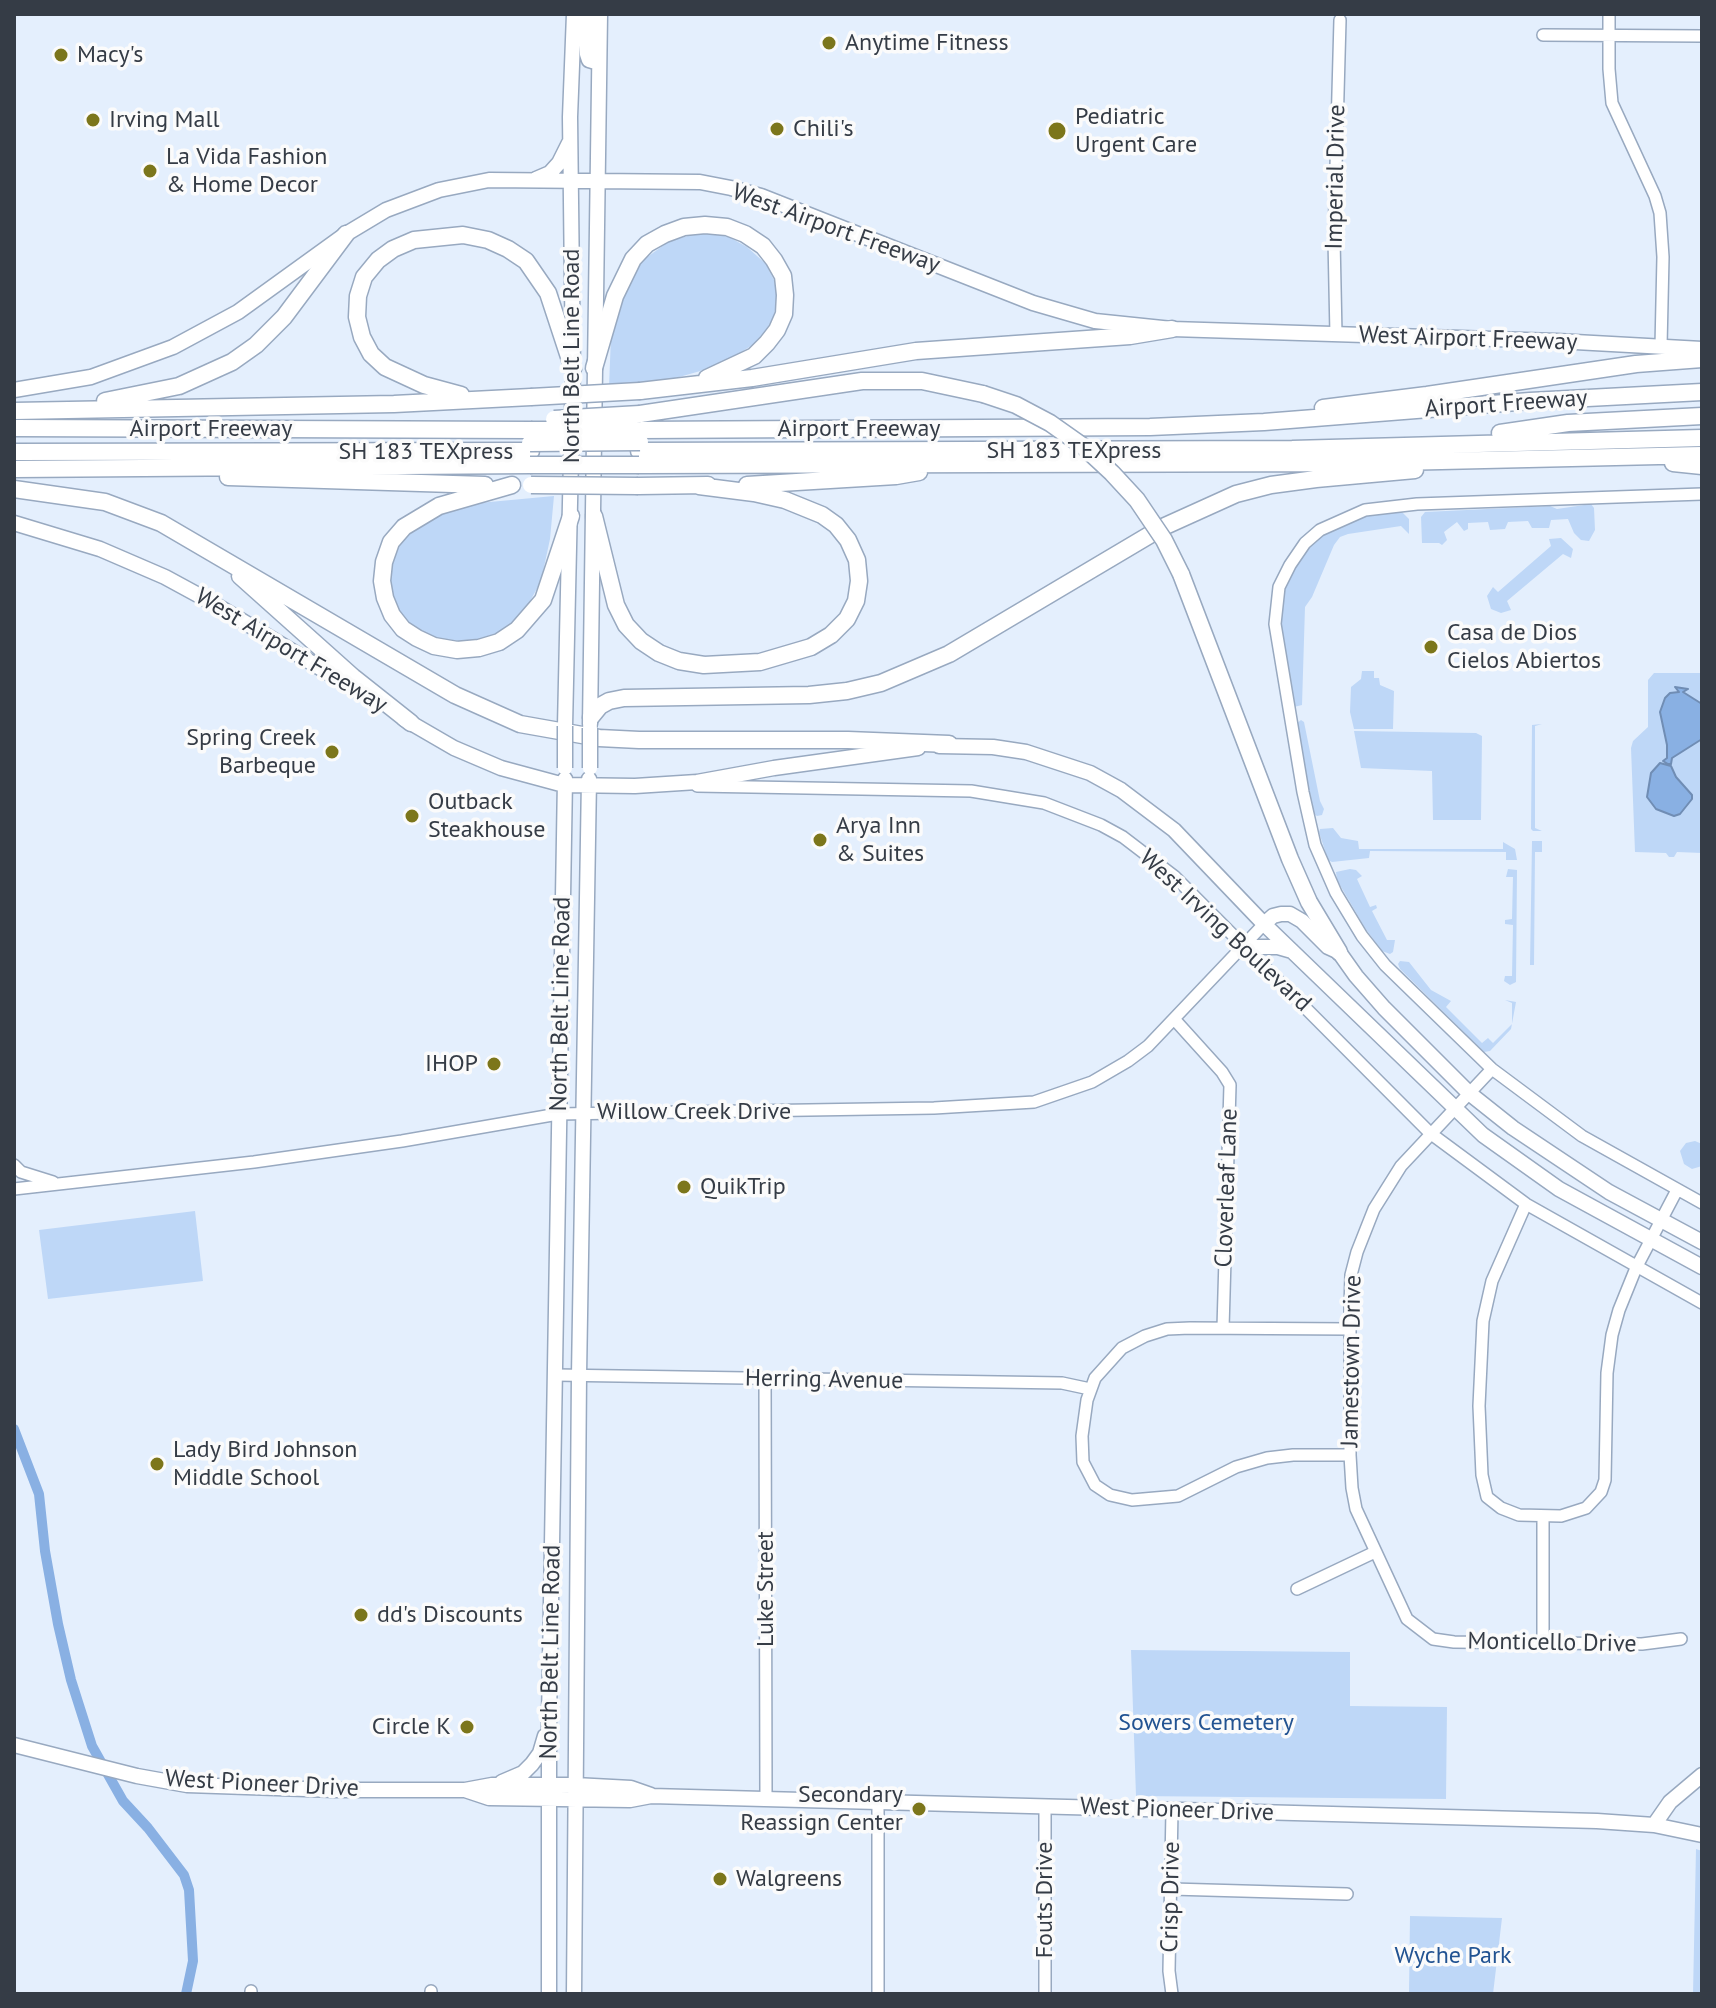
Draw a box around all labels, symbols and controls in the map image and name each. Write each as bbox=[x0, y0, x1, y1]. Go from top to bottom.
place label: Anytime Fitness bbox=[845, 29, 1009, 57]
marker: Anytime Fitness bbox=[820, 34, 838, 52]
place label: Macy's bbox=[77, 41, 143, 69]
marker: Macy's bbox=[52, 46, 70, 64]
place label: Pediatric Urgent Care bbox=[1075, 103, 1197, 159]
street label: Imperial Drive bbox=[1320, 104, 1352, 250]
place label: Irving Mall bbox=[109, 106, 219, 134]
marker: Irving Mall bbox=[84, 111, 102, 129]
place label: Chili's bbox=[793, 115, 854, 143]
marker: Chili's bbox=[768, 120, 786, 138]
marker: Pediatric Urgent Care bbox=[1046, 120, 1068, 142]
place label: La Vida Fashion & Home Decor bbox=[166, 143, 327, 199]
marker: La Vida Fashion & Home Decor bbox=[141, 162, 159, 180]
street label: West Airport Freeway bbox=[728, 178, 944, 280]
street label: North Belt Line Road bbox=[558, 249, 586, 463]
street label: West Airport Freeway bbox=[1358, 321, 1578, 357]
street label: Airport Freeway bbox=[1424, 384, 1588, 424]
street label: Airport Freeway bbox=[129, 415, 293, 443]
street label: Airport Freeway bbox=[777, 415, 941, 443]
street label: SH 183 TEXpress bbox=[987, 437, 1161, 465]
street label: SH 183 TEXpress bbox=[339, 438, 513, 466]
street label: West Airport Freeway bbox=[190, 582, 392, 720]
place label: Casa de Dios Cielos Abiertos bbox=[1447, 619, 1601, 675]
marker: Casa de Dios Cielos Abiertos bbox=[1422, 638, 1440, 656]
place label: Spring Creek Barbeque bbox=[186, 724, 316, 780]
marker: Spring Creek Barbeque bbox=[323, 743, 341, 761]
place label: Outback Steakhouse bbox=[428, 788, 545, 844]
marker: Outback Steakhouse bbox=[403, 807, 421, 825]
place label: Arya Inn & Suites bbox=[836, 812, 924, 868]
marker: Arya Inn & Suites bbox=[811, 831, 829, 849]
street label: West Irving Boulevard bbox=[1133, 844, 1317, 1018]
street label: North Belt Line Road bbox=[545, 896, 577, 1112]
place label: IHOP bbox=[425, 1050, 478, 1078]
marker: IHOP bbox=[485, 1055, 503, 1073]
street label: Willow Creek Drive bbox=[597, 1098, 791, 1126]
street label: Cloverleaf Lane bbox=[1210, 1108, 1244, 1268]
place label: QuikTrip bbox=[700, 1173, 786, 1201]
marker: QuikTrip bbox=[675, 1178, 693, 1196]
street label: Jamestown Drive bbox=[1336, 1275, 1368, 1447]
street label: Herring Avenue bbox=[745, 1364, 903, 1396]
place label: Lady Bird Johnson Middle School bbox=[173, 1436, 357, 1492]
marker: Lady Bird Johnson Middle School bbox=[148, 1455, 166, 1473]
street label: Luke Street bbox=[752, 1531, 780, 1647]
street label: North Belt Line Road bbox=[535, 1544, 567, 1760]
place label: dd's Discounts bbox=[377, 1601, 523, 1629]
marker: dd's Discounts bbox=[352, 1606, 370, 1624]
street label: Monticello Drive bbox=[1467, 1627, 1637, 1659]
park label: Sowers Cemetery bbox=[1118, 1709, 1294, 1737]
place label: Circle K bbox=[372, 1713, 451, 1741]
marker: Circle K bbox=[458, 1718, 476, 1736]
street label: West Pioneer Drive bbox=[164, 1765, 360, 1803]
place label: Secondary Reassign Center bbox=[740, 1781, 903, 1837]
street label: West Pioneer Drive bbox=[1080, 1792, 1274, 1828]
marker: Secondary Reassign Center bbox=[910, 1800, 928, 1818]
street label: Crisp Drive bbox=[1156, 1841, 1186, 1953]
street label: Fouts Drive bbox=[1031, 1842, 1059, 1958]
place label: Walgreens bbox=[736, 1865, 842, 1893]
marker: Walgreens bbox=[711, 1870, 729, 1888]
park label: Wyche Park bbox=[1394, 1942, 1512, 1970]

